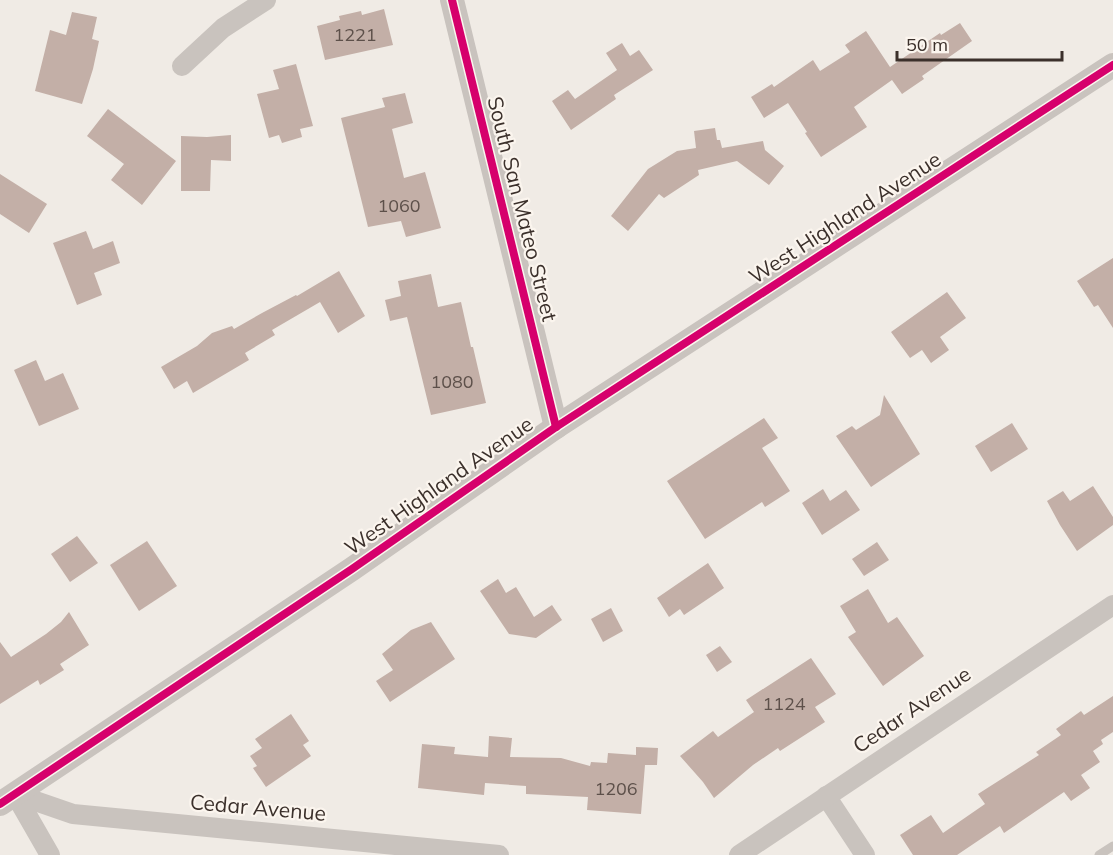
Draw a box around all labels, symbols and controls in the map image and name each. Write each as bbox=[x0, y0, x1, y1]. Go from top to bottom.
house number: 1221 bbox=[333, 23, 377, 46]
scale bar bbox=[897, 24, 1062, 62]
text: 50 m bbox=[906, 33, 948, 56]
street label: South San Mateo Street bbox=[482, 94, 563, 324]
street label: West Highland Avenue bbox=[743, 145, 945, 289]
house number: 1060 bbox=[377, 194, 421, 217]
house number: 1080 bbox=[430, 370, 474, 393]
street label: West Highland Avenue bbox=[339, 410, 538, 560]
street label: Cedar Avenue bbox=[848, 660, 975, 758]
house number: 1124 bbox=[762, 692, 806, 715]
house number: 1206 bbox=[594, 777, 638, 800]
street label: Cedar Avenue bbox=[189, 788, 327, 826]

